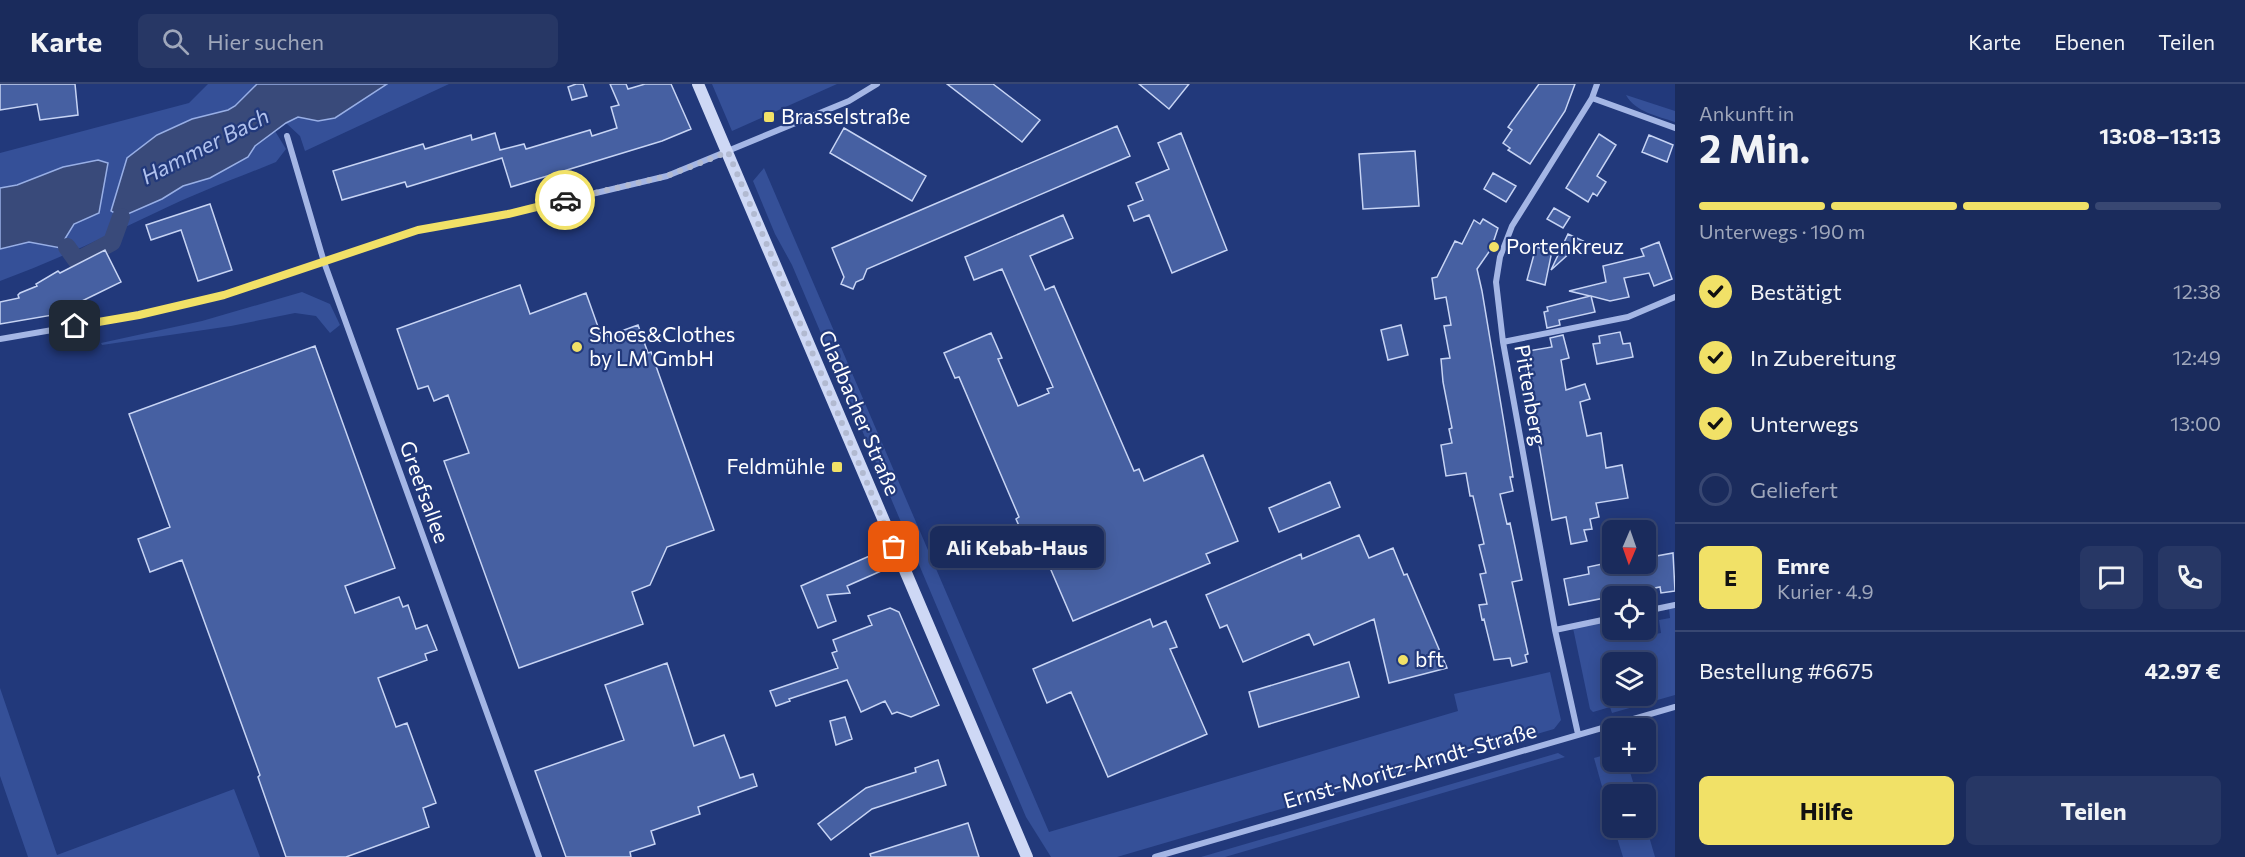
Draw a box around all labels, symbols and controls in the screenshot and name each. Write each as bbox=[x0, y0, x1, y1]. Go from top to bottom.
search box bbox=[138, 14, 558, 68]
text: Karte bbox=[30, 24, 102, 58]
icon: search bbox=[159, 25, 192, 58]
text: Hier suchen bbox=[207, 28, 324, 55]
text: Karte bbox=[1968, 29, 2021, 54]
text: Ebenen bbox=[2054, 29, 2125, 54]
text: Teilen bbox=[2158, 29, 2215, 54]
text: Ankunft in bbox=[1699, 101, 1794, 125]
water label: Hammer Bach bbox=[136, 102, 273, 189]
place label: Brasselstraße bbox=[781, 103, 910, 128]
marker: Brasselstraße bbox=[762, 110, 776, 124]
text: 13:08–13:13 bbox=[2099, 122, 2221, 149]
text: 2 Min. bbox=[1699, 123, 1810, 171]
courier bbox=[535, 170, 595, 230]
icon: car bbox=[549, 184, 582, 217]
text: Unterwegs · 190 m bbox=[1699, 219, 1865, 243]
place label: Portenkreuz bbox=[1506, 233, 1624, 258]
marker: Portenkreuz bbox=[1487, 240, 1501, 254]
icon: check bbox=[1699, 275, 1732, 308]
text: Bestätigt bbox=[1750, 278, 1842, 305]
text: 12:38 bbox=[2173, 279, 2221, 303]
pin bbox=[49, 300, 100, 351]
icon: home bbox=[58, 309, 91, 342]
place label: Shoes&Clothes by LM GmbH bbox=[589, 321, 735, 370]
street label: Gladbacher Straße bbox=[814, 326, 906, 499]
marker: Shoes&Clothes by LM GmbH bbox=[570, 340, 584, 354]
icon: check bbox=[1699, 341, 1732, 374]
street label: Pittenberg bbox=[1510, 342, 1553, 447]
text: In Zubereitung bbox=[1750, 344, 1896, 371]
text: 12:49 bbox=[2173, 345, 2221, 369]
icon: check bbox=[1699, 407, 1732, 440]
text: Unterwegs bbox=[1750, 410, 1859, 437]
text: 13:00 bbox=[2170, 411, 2221, 435]
street label: Greefsallee bbox=[395, 437, 455, 546]
place label: Feldmühle bbox=[726, 453, 825, 478]
marker: Feldmühle bbox=[830, 460, 844, 474]
text: Geliefert bbox=[1750, 476, 1838, 503]
north arrow bbox=[1602, 520, 1656, 574]
map controls bbox=[1602, 520, 1656, 838]
pin bbox=[868, 521, 919, 572]
callout: Ali Kebab-Haus bbox=[930, 526, 1104, 568]
icon: bag bbox=[877, 530, 910, 563]
text: Ali Kebab-Haus bbox=[946, 535, 1088, 559]
button: chat bbox=[2080, 546, 2143, 609]
button: phone bbox=[2158, 546, 2221, 609]
text: Emre bbox=[1777, 552, 1830, 579]
text: E bbox=[1724, 564, 1737, 591]
text: Kurier · 4.9 bbox=[1777, 579, 1874, 603]
button: locate bbox=[1602, 586, 1656, 640]
place label: bft bbox=[1415, 646, 1444, 671]
button: layers bbox=[1602, 652, 1656, 706]
marker: bft bbox=[1396, 653, 1410, 667]
text: Bestellung #6675 bbox=[1699, 657, 1873, 684]
text: 42.97 € bbox=[2144, 657, 2221, 684]
street label: Ernst-Moritz-Arndt-Straße bbox=[1280, 716, 1539, 813]
button: + bbox=[1602, 718, 1656, 772]
button: Hilfe bbox=[1699, 776, 1954, 845]
button: Teilen bbox=[1966, 776, 2221, 845]
button: − bbox=[1602, 784, 1656, 838]

